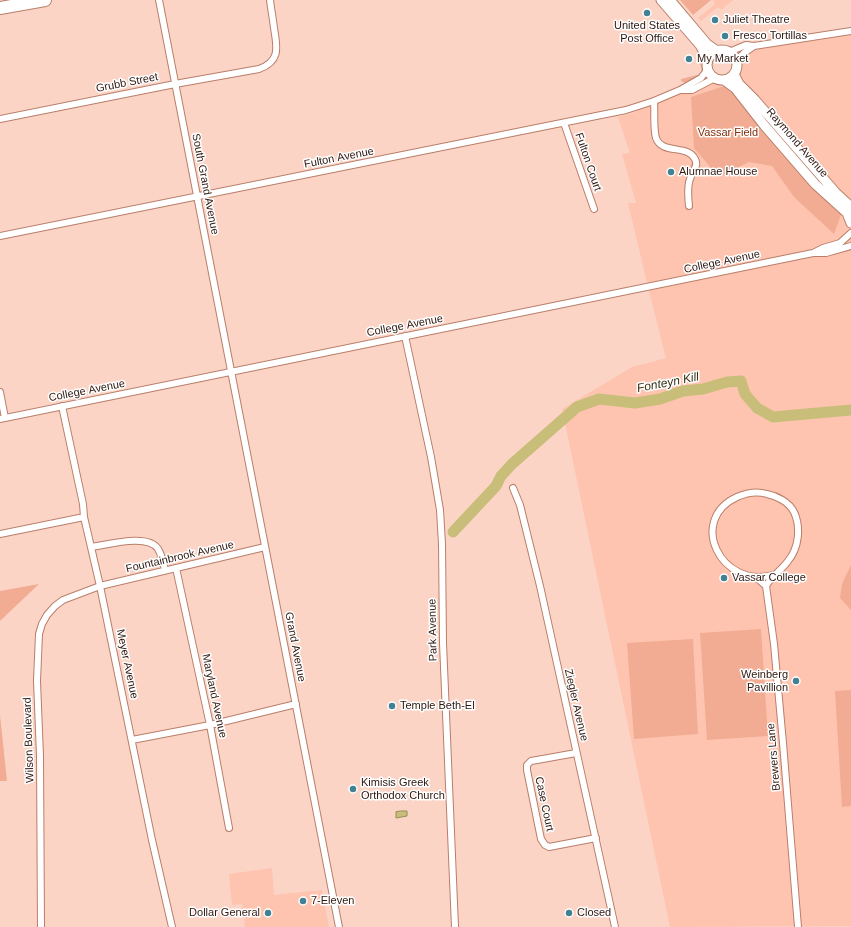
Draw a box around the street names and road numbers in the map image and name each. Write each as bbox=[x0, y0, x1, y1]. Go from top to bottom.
street label: Grubb Street bbox=[95, 71, 159, 95]
street label: Raymond Avenue bbox=[763, 106, 831, 180]
street label: Fulton Court bbox=[572, 131, 604, 193]
street label: South Grand Avenue bbox=[189, 132, 221, 236]
street label: Fulton Avenue bbox=[303, 145, 375, 171]
street label: College Avenue bbox=[683, 247, 761, 277]
street label: College Avenue bbox=[366, 312, 444, 340]
street label: College Avenue bbox=[48, 377, 126, 405]
street label: Fountainbrook Avenue bbox=[125, 538, 235, 576]
street label: Park Avenue bbox=[426, 598, 440, 662]
street label: Grand Avenue bbox=[282, 611, 308, 683]
street label: Meyer Avenue bbox=[113, 628, 141, 700]
street label: Maryland Avenue bbox=[199, 653, 229, 739]
street label: Ziegler Avenue bbox=[561, 668, 591, 742]
street label: Wilson Boulevard bbox=[21, 697, 37, 783]
street label: Brewers Lane bbox=[764, 723, 784, 791]
street label: Case Court bbox=[532, 775, 556, 833]

